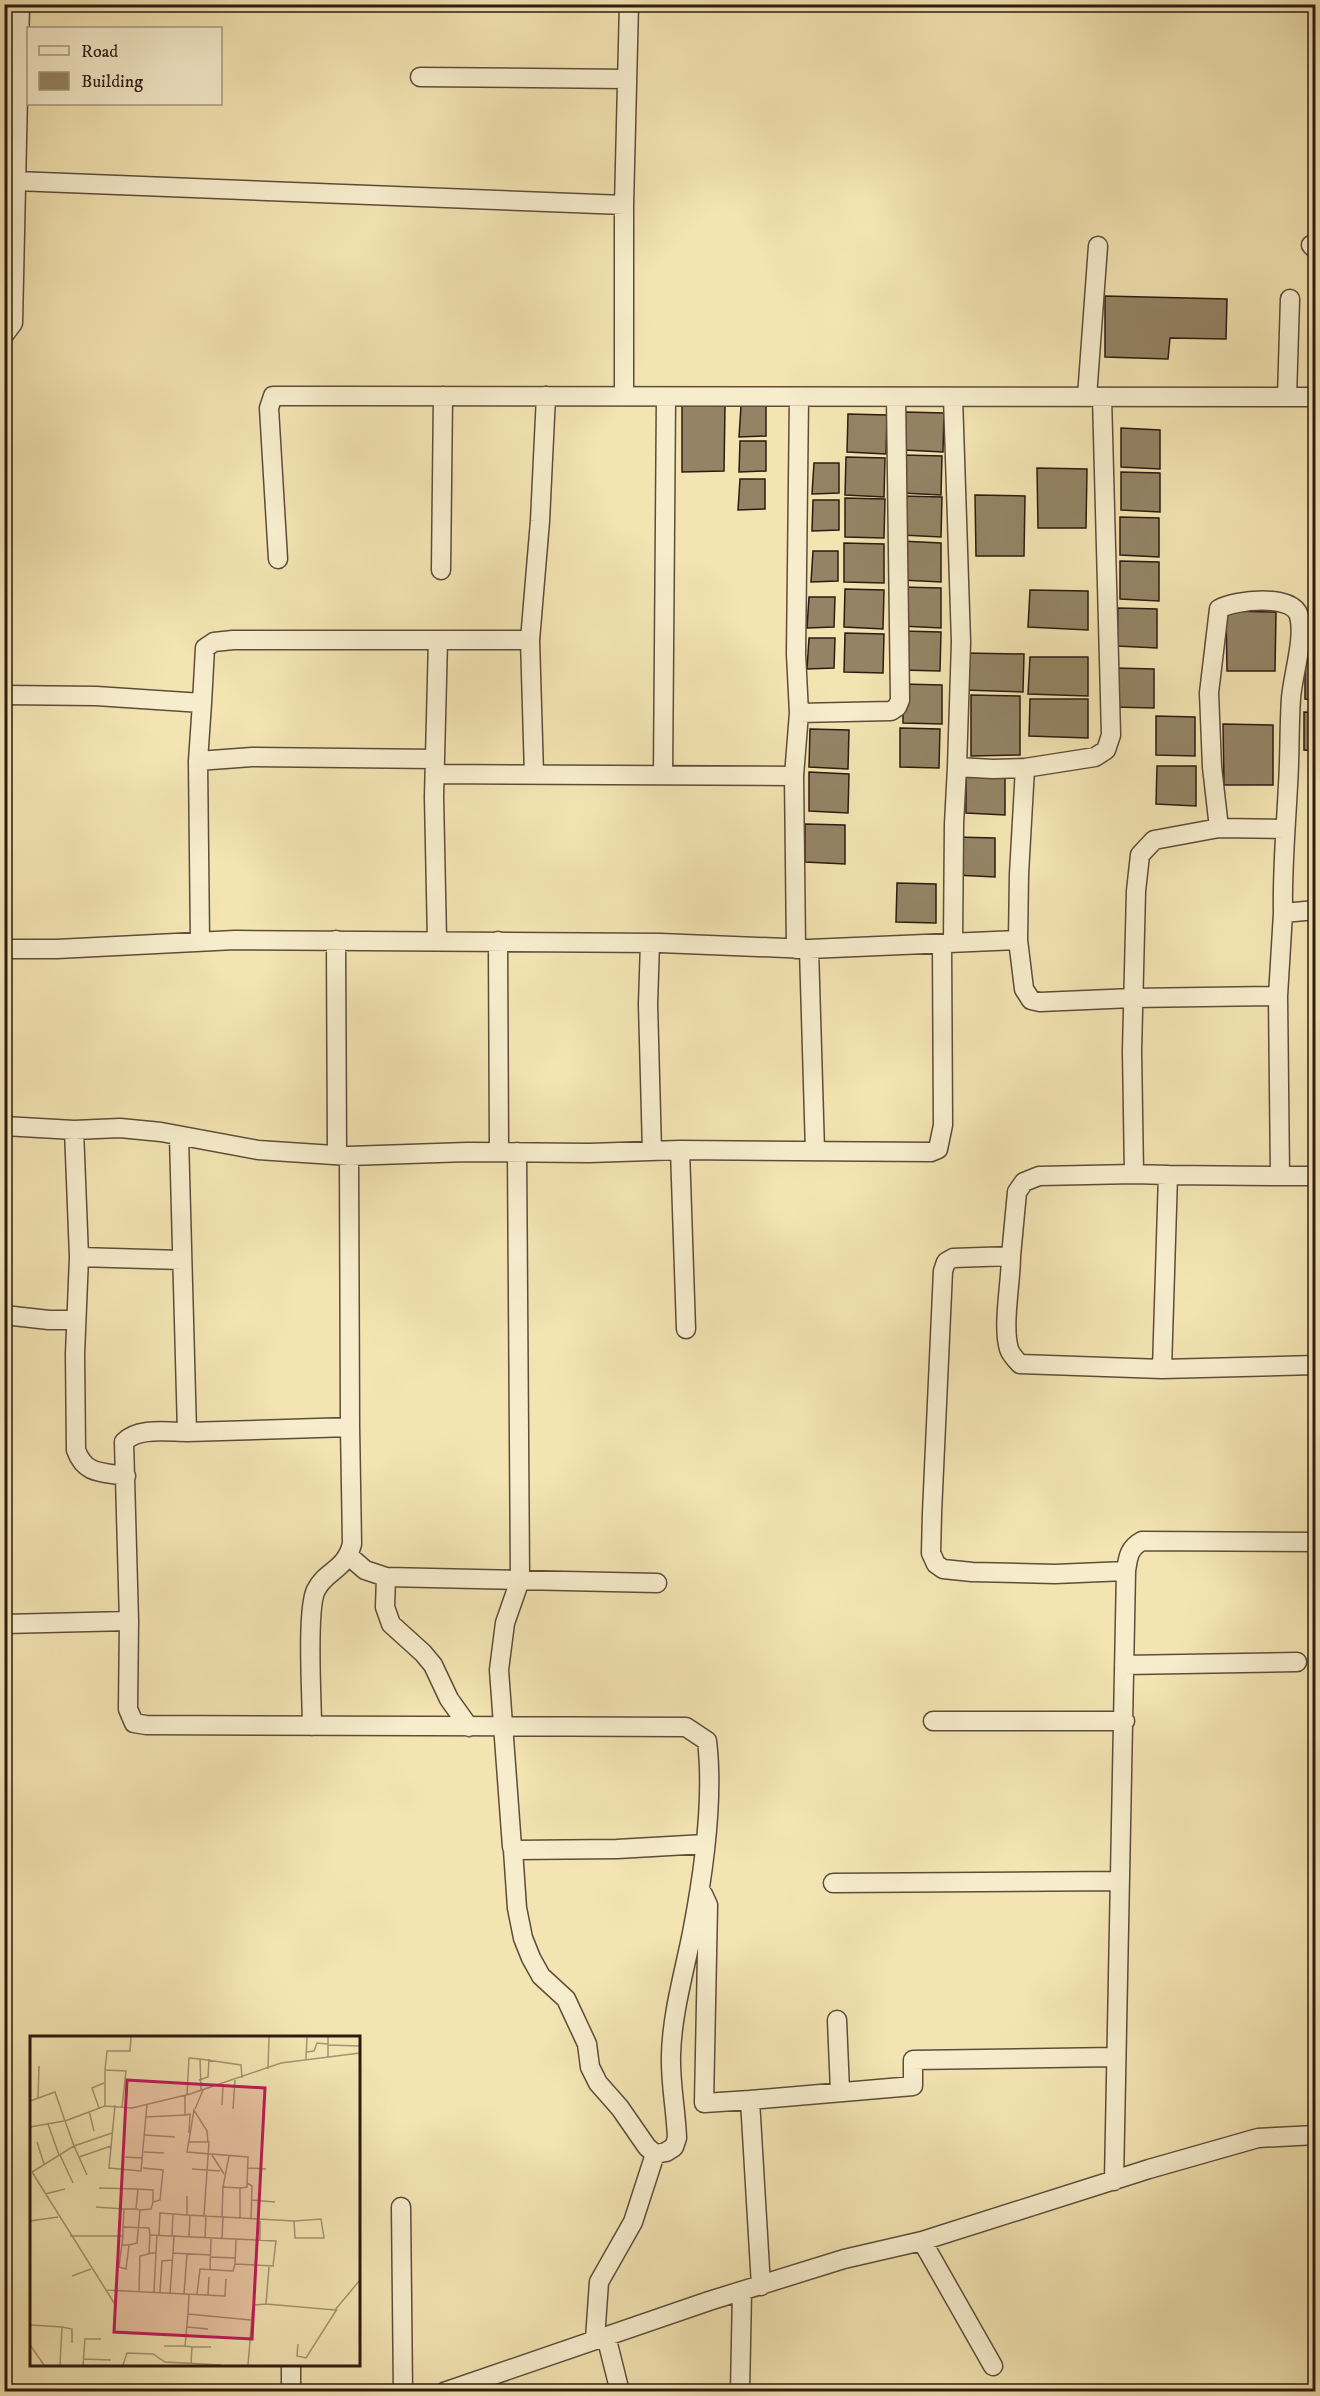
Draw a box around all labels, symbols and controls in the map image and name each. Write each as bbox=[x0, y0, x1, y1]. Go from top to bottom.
legend bbox=[27, 27, 222, 105]
text: Road bbox=[81, 41, 118, 63]
text: Building bbox=[81, 71, 143, 93]
inset map bbox=[30, 2036, 360, 2366]

